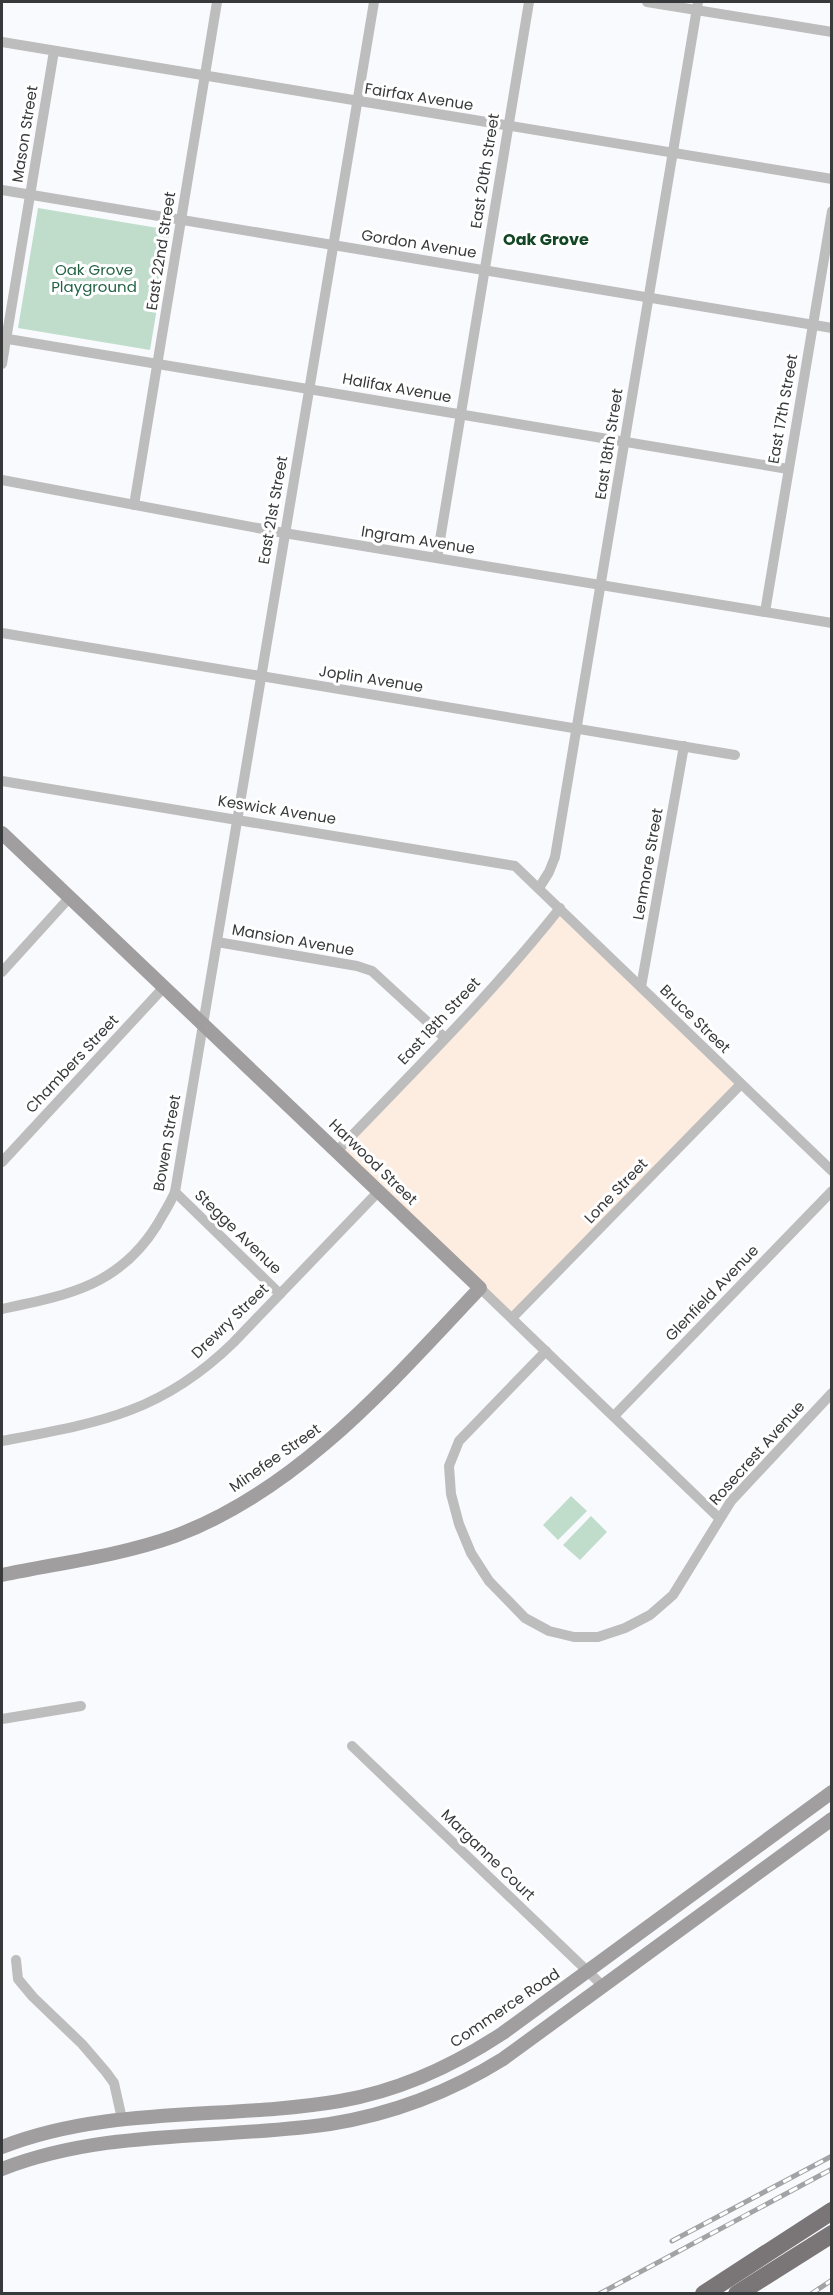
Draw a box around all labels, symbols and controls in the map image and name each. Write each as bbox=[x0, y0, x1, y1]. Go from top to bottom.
street label: Fairfax Avenue bbox=[363, 78, 475, 115]
street label: Mason Street bbox=[6, 84, 43, 184]
street label: East 20th Street bbox=[465, 112, 504, 230]
street label: East 22nd Street bbox=[141, 190, 180, 312]
street label: Gordon Avenue bbox=[360, 224, 478, 263]
district label: Oak Grove bbox=[503, 228, 589, 251]
park label: Oak Grove Playground bbox=[51, 259, 137, 297]
street label: East 17th Street bbox=[763, 352, 802, 465]
street label: Halifax Avenue bbox=[341, 368, 453, 407]
street label: East 18th Street bbox=[589, 387, 628, 501]
street label: East 21st Street bbox=[253, 454, 292, 566]
street label: Ingram Avenue bbox=[360, 520, 476, 559]
street label: Joplin Avenue bbox=[318, 660, 425, 697]
street label: Keswick Avenue bbox=[217, 790, 338, 829]
street label: Lenmore Street bbox=[627, 806, 668, 922]
street label: Mansion Avenue bbox=[230, 918, 356, 961]
street label: East 18th Street bbox=[393, 972, 485, 1069]
street label: Bruce Street bbox=[655, 980, 735, 1058]
street label: Chambers Street bbox=[20, 1010, 123, 1117]
street label: Bowen Street bbox=[148, 1093, 185, 1193]
street label: Harwood Street bbox=[324, 1114, 422, 1209]
street label: Lone Street bbox=[579, 1154, 652, 1228]
street label: Stegge Avenue bbox=[190, 1185, 286, 1279]
street label: Glenfield Avenue bbox=[660, 1240, 763, 1345]
street label: Drewry Street bbox=[186, 1278, 273, 1363]
street label: Rosecrest Avenue bbox=[704, 1396, 809, 1509]
street label: Minefee Street bbox=[225, 1418, 325, 1497]
street label: Marganne Court bbox=[437, 1804, 540, 1905]
street label: Commerce Road bbox=[446, 1963, 564, 2052]

